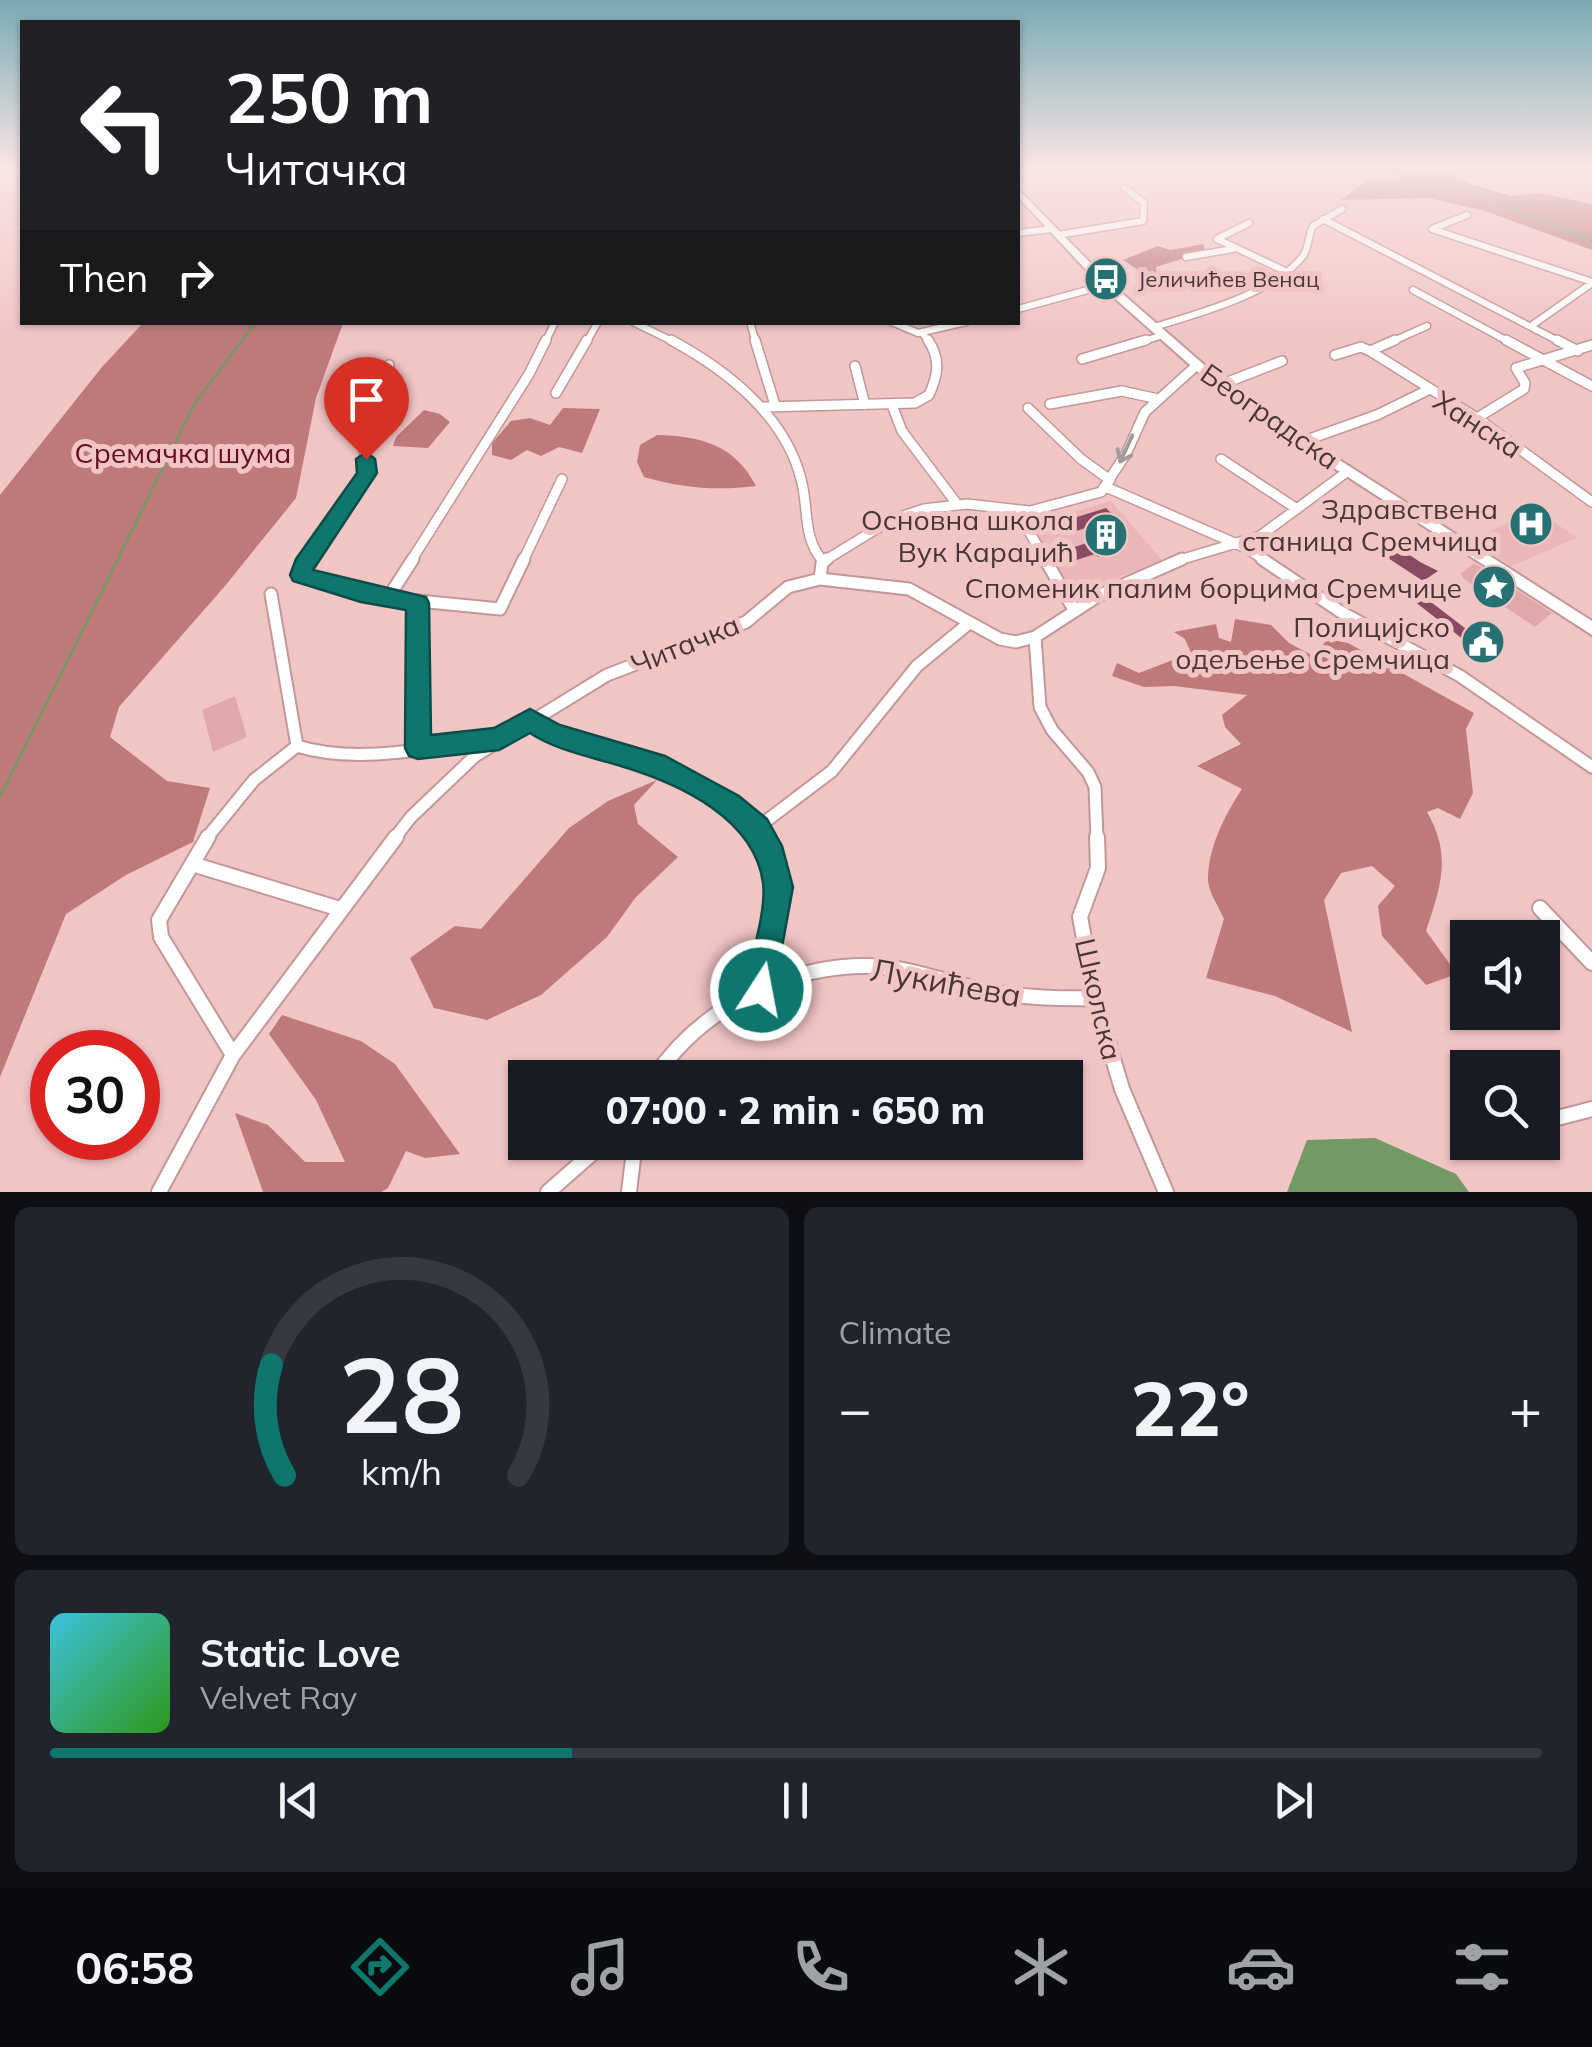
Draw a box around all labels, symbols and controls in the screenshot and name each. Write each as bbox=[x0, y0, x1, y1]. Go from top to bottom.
text: 250 m bbox=[225, 53, 433, 141]
icon: left bbox=[60, 60, 190, 190]
text: Читачка bbox=[225, 140, 408, 196]
icon: right bbox=[168, 250, 223, 305]
text: Then bbox=[60, 254, 148, 302]
bus stop icon: Јеличићев Венац bbox=[1083, 256, 1129, 302]
place label: Јеличићев Венац bbox=[1138, 265, 1319, 293]
street label: Београдска bbox=[1194, 356, 1346, 476]
pin bbox=[324, 357, 409, 460]
icon: arrive bbox=[339, 372, 394, 427]
street label: Ханска bbox=[1427, 383, 1529, 465]
one-way arrow bbox=[1116, 434, 1135, 464]
park label: Сремачка шума bbox=[75, 435, 291, 470]
place label: Здравствена станица Сремчица bbox=[1242, 491, 1498, 558]
hospital icon: Здравствена станица Сремчица bbox=[1508, 501, 1554, 547]
place label: Основна школа Вук Караџић bbox=[861, 502, 1074, 569]
building icon: Основна школа Вук Караџић bbox=[1083, 512, 1129, 558]
place icon: Споменик палим борцима Сремчице bbox=[1471, 564, 1517, 610]
place label: Споменик палим борцима Сремчице bbox=[965, 570, 1462, 605]
street label: Читачка bbox=[626, 606, 744, 682]
place label: Полицијско одељење Сремчица bbox=[1175, 609, 1450, 676]
public building icon: Полицијско одељење Сремчица bbox=[1460, 619, 1506, 665]
map controls bbox=[1450, 920, 1560, 1160]
button: sound bbox=[1450, 920, 1560, 1030]
street label: Школска bbox=[1068, 935, 1130, 1063]
position arrow bbox=[709, 938, 813, 1042]
street label: Лукићева bbox=[868, 949, 1024, 1015]
speed limit sign: 30 bbox=[30, 1030, 160, 1160]
button: search bbox=[1450, 1050, 1560, 1160]
text: 07:00 · 2 min · 650 m bbox=[606, 1086, 985, 1134]
text: Climate bbox=[839, 1312, 951, 1352]
text: 28 bbox=[339, 1328, 464, 1459]
text: 22° bbox=[1131, 1361, 1250, 1455]
text: − bbox=[839, 1374, 872, 1443]
text: + bbox=[1509, 1374, 1542, 1443]
text: km/h bbox=[361, 1449, 442, 1494]
text: Static Love bbox=[200, 1629, 401, 1677]
text: Velvet Ray bbox=[200, 1677, 357, 1717]
icon: previous bbox=[271, 1773, 326, 1828]
icon: pause bbox=[768, 1773, 823, 1828]
icon: next bbox=[1266, 1773, 1321, 1828]
icon: directions bbox=[345, 1932, 415, 2002]
icon: music bbox=[565, 1932, 635, 2002]
icon: phone bbox=[786, 1932, 856, 2002]
icon: climate bbox=[1006, 1932, 1076, 2002]
icon: car bbox=[1226, 1932, 1296, 2002]
icon: filters bbox=[1447, 1932, 1517, 2002]
text: 06:58 bbox=[75, 1939, 194, 1995]

